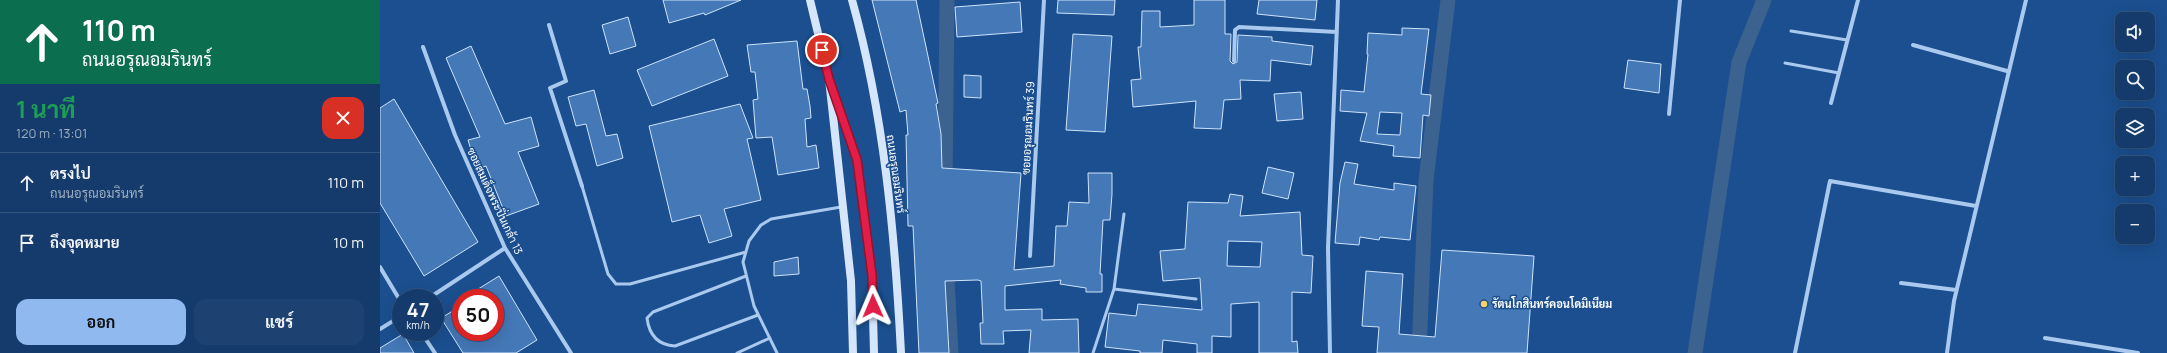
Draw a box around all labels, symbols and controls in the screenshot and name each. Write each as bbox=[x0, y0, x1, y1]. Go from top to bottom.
text: 110 m bbox=[82, 11, 156, 49]
map controls bbox=[2115, 12, 2155, 244]
button: sound bbox=[2115, 12, 2155, 52]
icon: ahead bbox=[16, 16, 68, 68]
pin bbox=[805, 33, 839, 67]
icon: arrive bbox=[811, 39, 833, 61]
text: ถนนอรุณอมรินทร์ bbox=[82, 47, 212, 71]
button: search bbox=[2115, 60, 2155, 100]
street label: ซอยอรุณอมรินทร์ 39 bbox=[1018, 81, 1039, 175]
text: 1 นาที bbox=[16, 92, 75, 125]
button: close bbox=[322, 97, 364, 139]
button: layers bbox=[2115, 108, 2155, 148]
text: 120 m · 13:01 bbox=[16, 124, 87, 142]
street label: ถนนอรุณอมรินทร์ bbox=[882, 134, 909, 215]
street label: ซอยสมเด็จพระปิ่นเกล้า 13 bbox=[464, 144, 529, 257]
button: + bbox=[2115, 156, 2155, 196]
text: ตรงไป bbox=[50, 163, 91, 184]
icon: ahead bbox=[16, 172, 38, 194]
text: 110 m bbox=[327, 172, 364, 193]
text: ถนนอรุณอมรินทร์ bbox=[50, 184, 144, 202]
button: − bbox=[2115, 204, 2155, 244]
icon: arrive bbox=[16, 232, 38, 254]
text: ถึงจุดหมาย bbox=[50, 232, 120, 253]
text: 10 m bbox=[333, 232, 364, 253]
position arrow bbox=[852, 285, 894, 327]
speed limit sign: 50 bbox=[452, 289, 504, 341]
text: 47 bbox=[407, 296, 429, 323]
place label: รัตนโกสินทร์คอนโดมิเนียม bbox=[1492, 296, 1612, 311]
button: ออก bbox=[16, 299, 186, 345]
button: แชร์ bbox=[194, 299, 364, 345]
marker: รัตนโกสินทร์คอนโดมิเนียม bbox=[1479, 299, 1489, 309]
text: km/h bbox=[406, 318, 430, 332]

